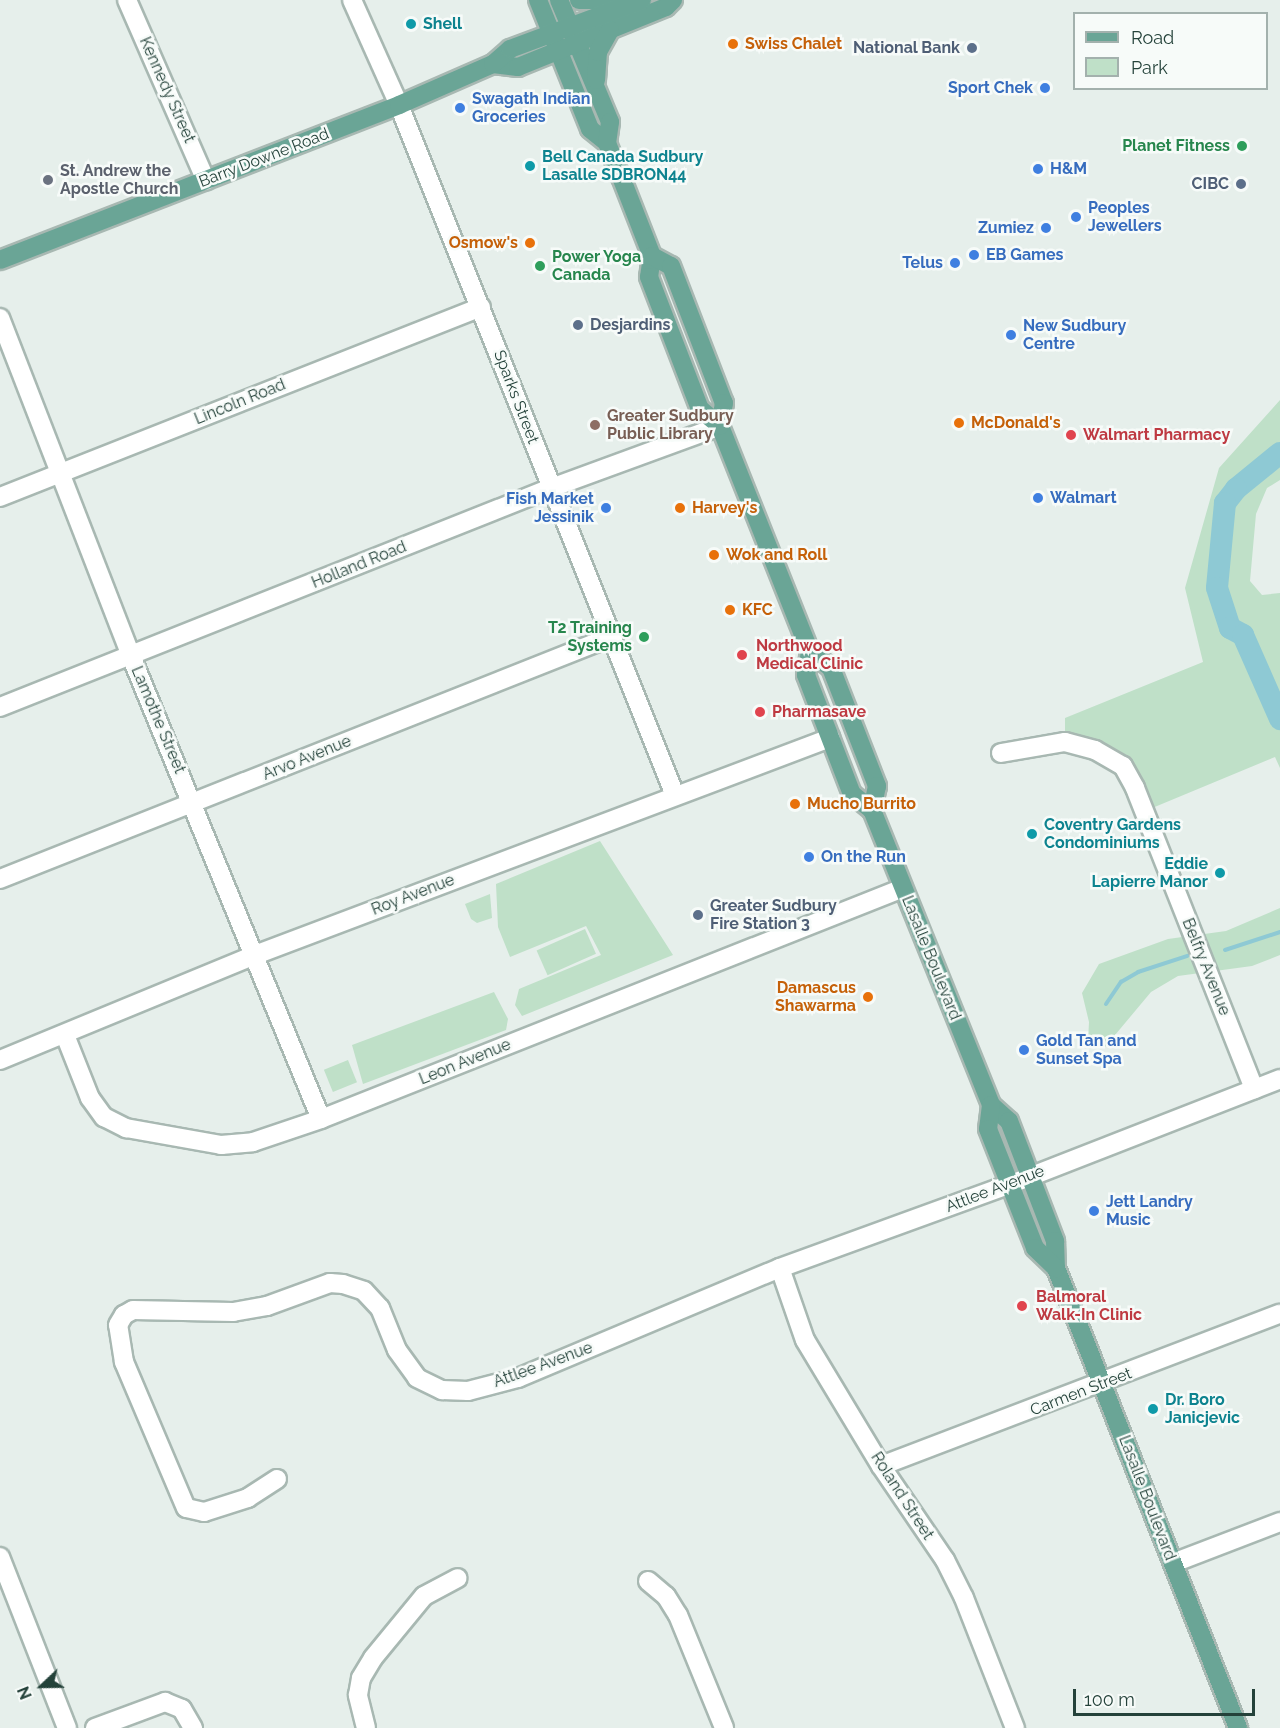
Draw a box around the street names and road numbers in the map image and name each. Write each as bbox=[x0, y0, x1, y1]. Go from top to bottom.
street label: Kennedy Street bbox=[135, 34, 199, 146]
street label: Barry Downe Road bbox=[196, 124, 332, 192]
street label: Sparks Street bbox=[489, 348, 543, 446]
street label: Lincoln Road bbox=[192, 375, 288, 429]
street label: Holland Road bbox=[309, 537, 409, 593]
street label: Lamothe Street bbox=[127, 663, 189, 777]
street label: Arvo Avenue bbox=[260, 731, 354, 785]
street label: Roy Avenue bbox=[368, 870, 458, 920]
street label: Lasalle Boulevard bbox=[897, 893, 965, 1023]
street label: Belfry Avenue bbox=[1178, 915, 1234, 1019]
street label: Leon Avenue bbox=[416, 1035, 514, 1089]
street label: Attlee Avenue bbox=[943, 1161, 1047, 1217]
street label: Attlee Avenue bbox=[491, 1338, 595, 1392]
street label: Carmen Street bbox=[1028, 1364, 1134, 1420]
street label: Lasalle Boulevard bbox=[1114, 1433, 1180, 1563]
street label: Roland Street bbox=[867, 1449, 937, 1543]

